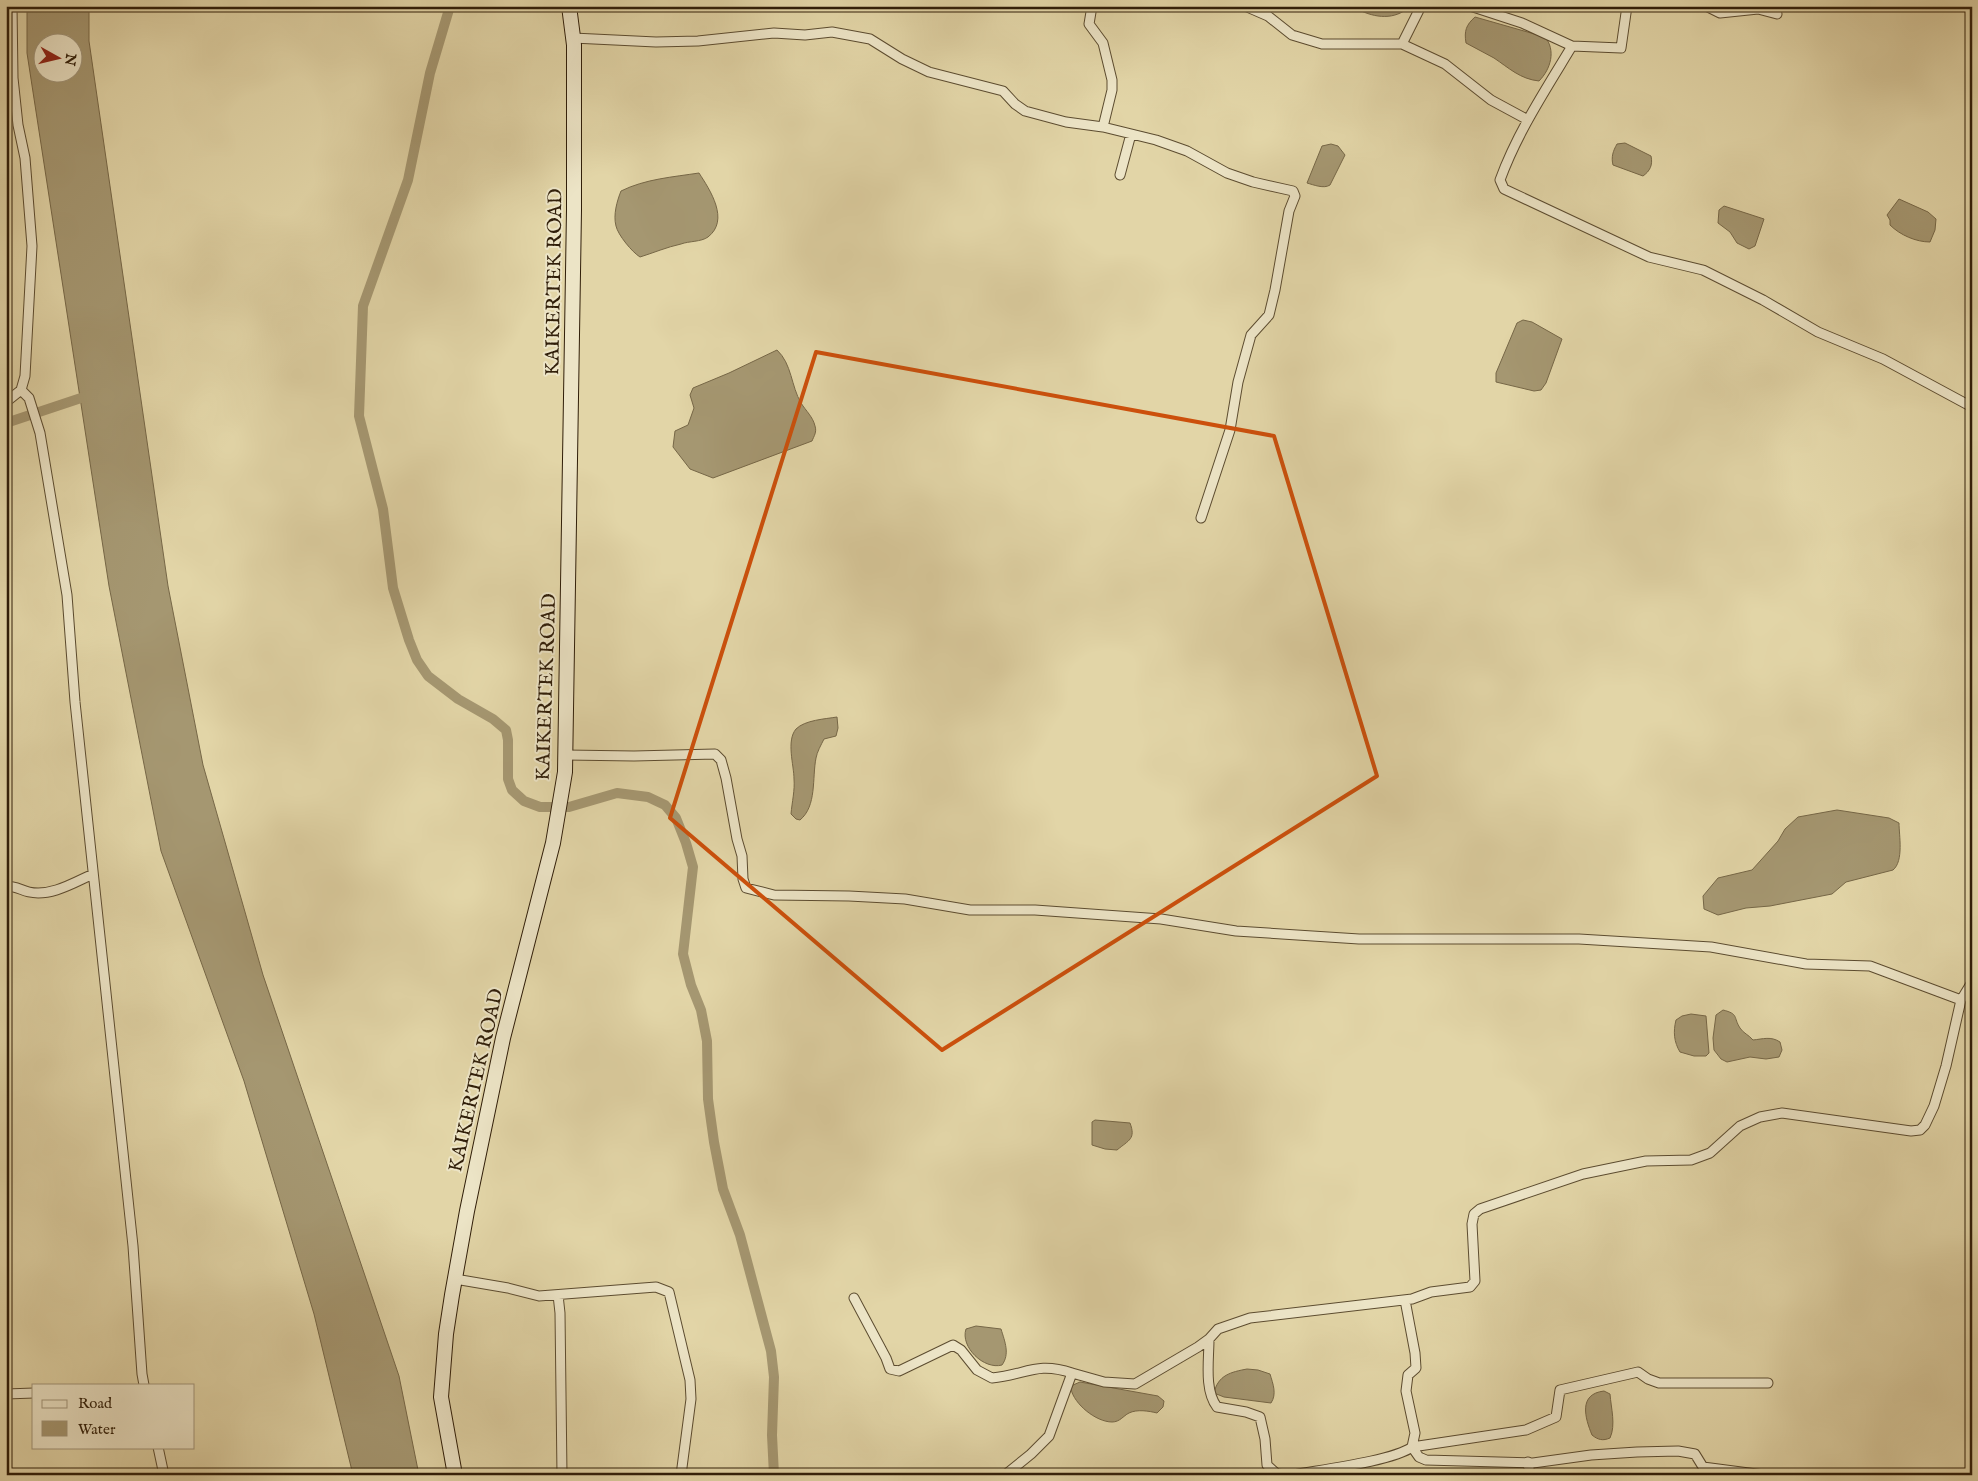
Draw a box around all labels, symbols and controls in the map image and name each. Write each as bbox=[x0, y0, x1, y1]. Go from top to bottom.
north arrow bbox=[32, 32, 82, 82]
text: N bbox=[60, 51, 80, 67]
street label: KAIKERTEK ROAD bbox=[540, 188, 569, 376]
street label: KAIKERTEK ROAD bbox=[531, 593, 562, 781]
street label: KAIKERTEK ROAD bbox=[443, 986, 510, 1174]
legend bbox=[32, 1384, 195, 1448]
text: Road bbox=[78, 1394, 113, 1413]
text: Water bbox=[78, 1420, 116, 1439]

